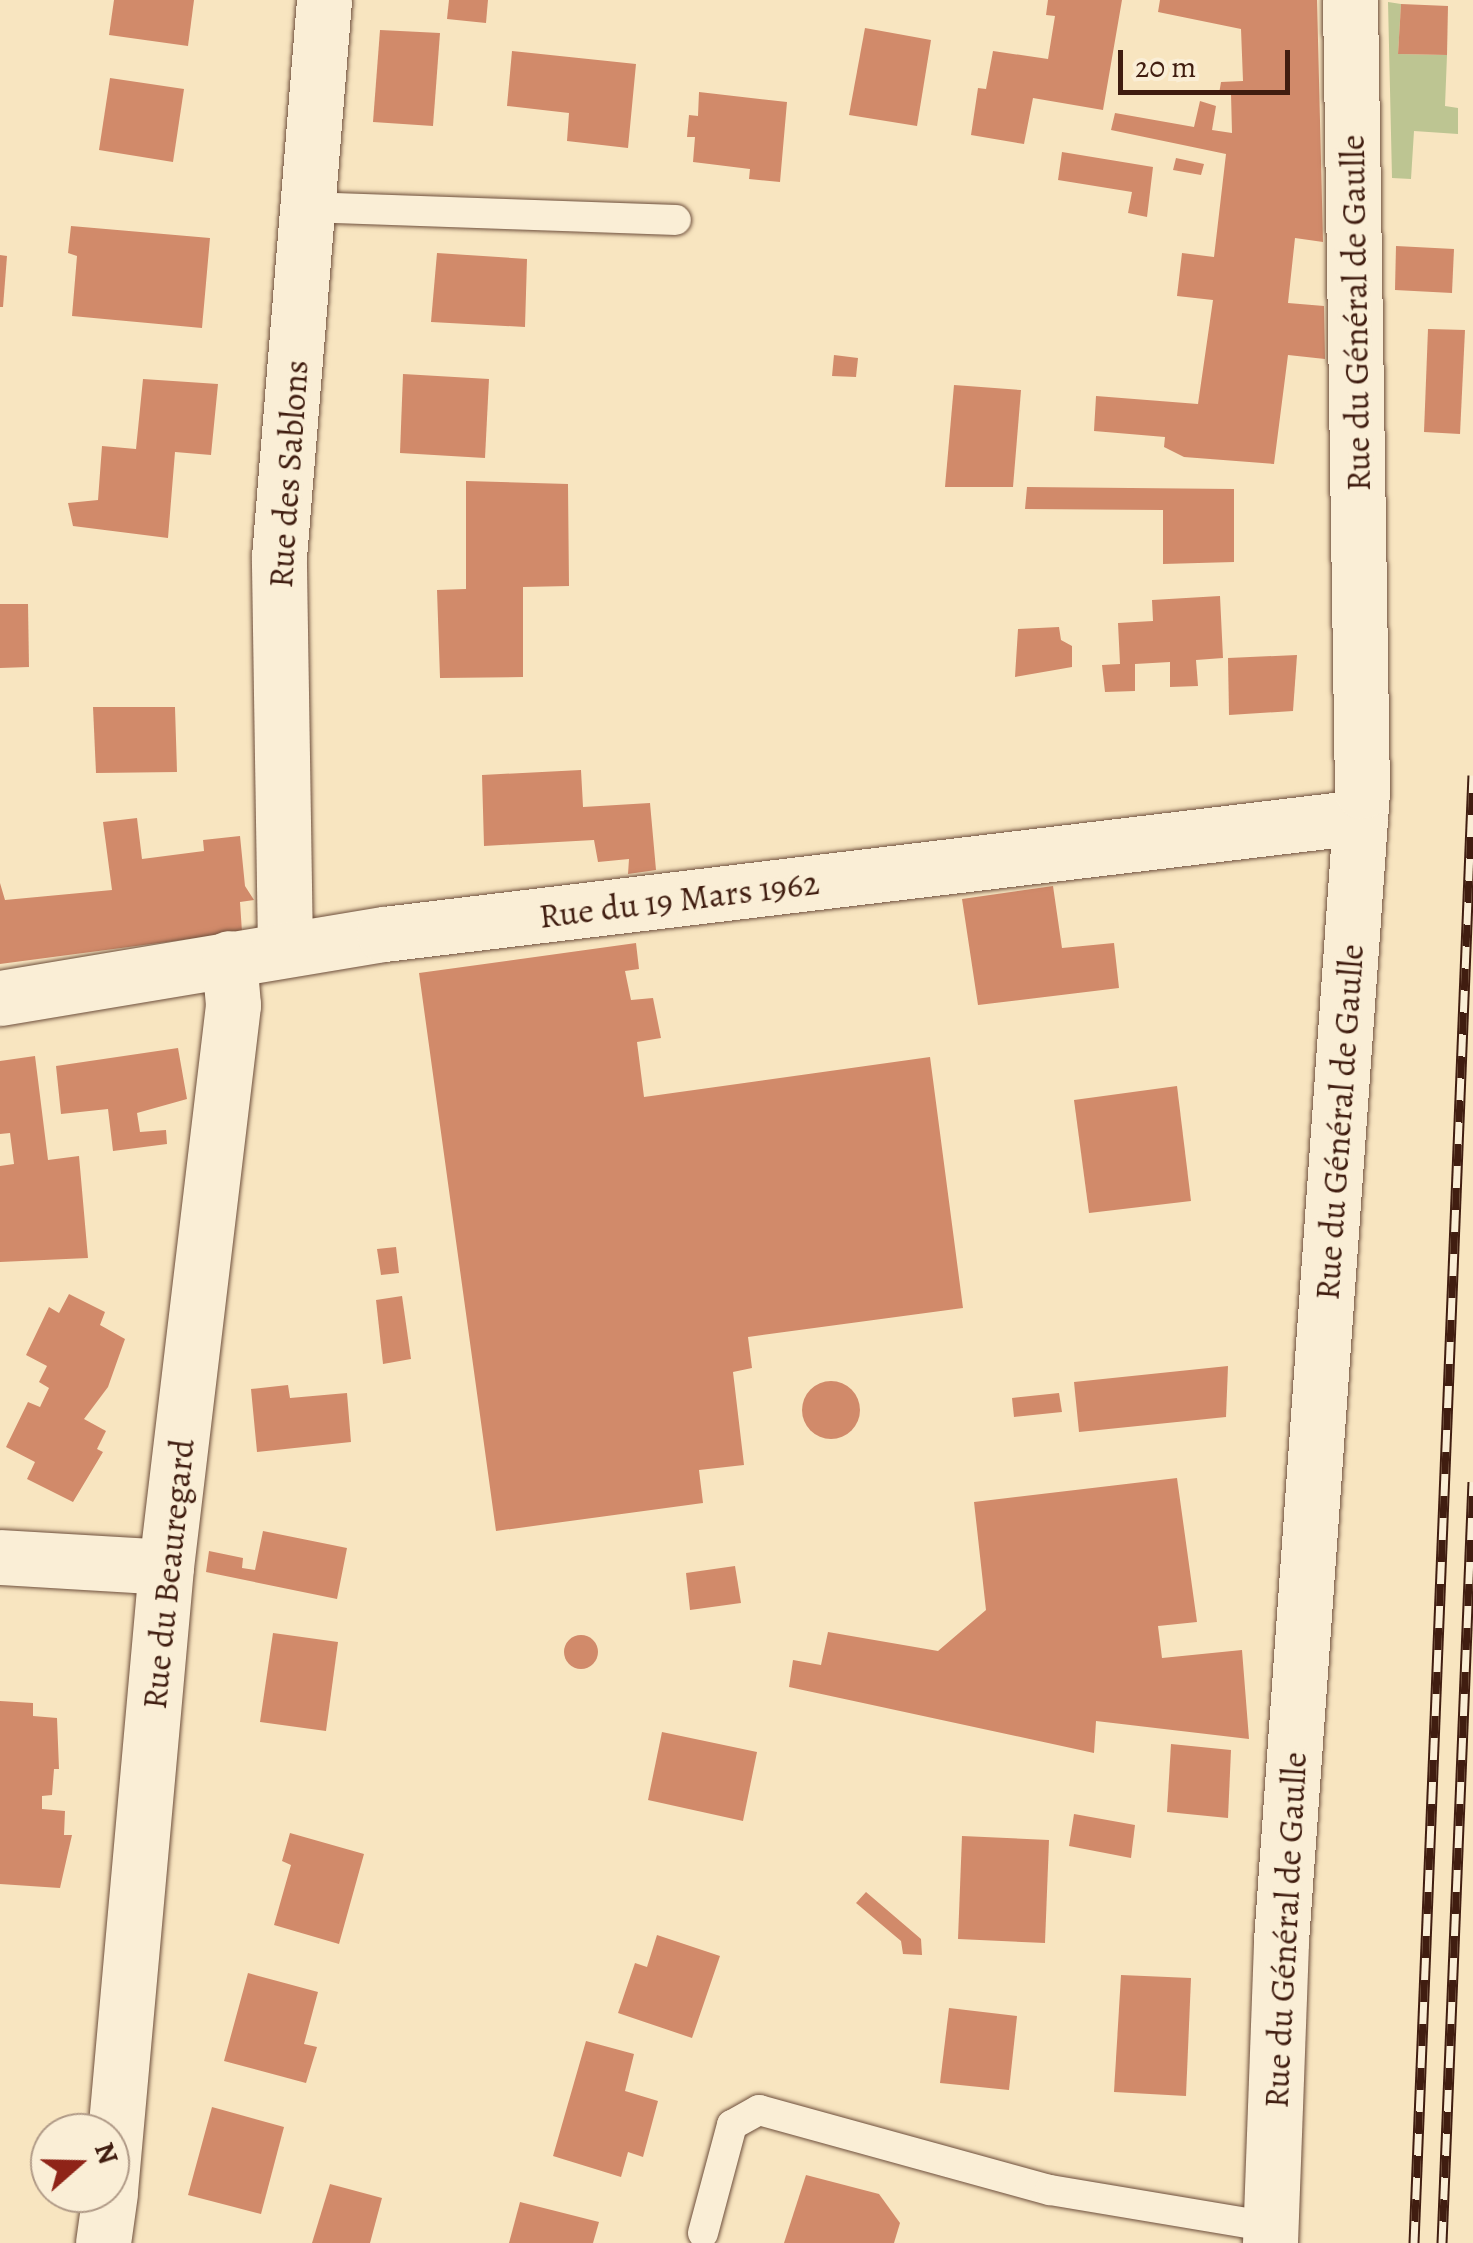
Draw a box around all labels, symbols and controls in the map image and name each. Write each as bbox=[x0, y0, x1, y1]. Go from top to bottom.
scale bar bbox=[1123, 30, 1296, 92]
text: 20 m bbox=[1135, 47, 1196, 87]
street label: Rue du Général de Gaulle bbox=[1331, 134, 1379, 492]
street label: Rue des Sablons bbox=[259, 359, 317, 589]
street label: Rue du 19 Mars 1962 bbox=[536, 861, 822, 937]
street label: Rue du Général de Gaulle bbox=[1306, 942, 1372, 1302]
street label: Rue du Beauregard bbox=[133, 1437, 203, 1711]
street label: Rue du Général de Gaulle bbox=[1255, 1751, 1315, 2109]
north arrow bbox=[30, 2113, 130, 2213]
text: N bbox=[85, 2137, 128, 2169]

